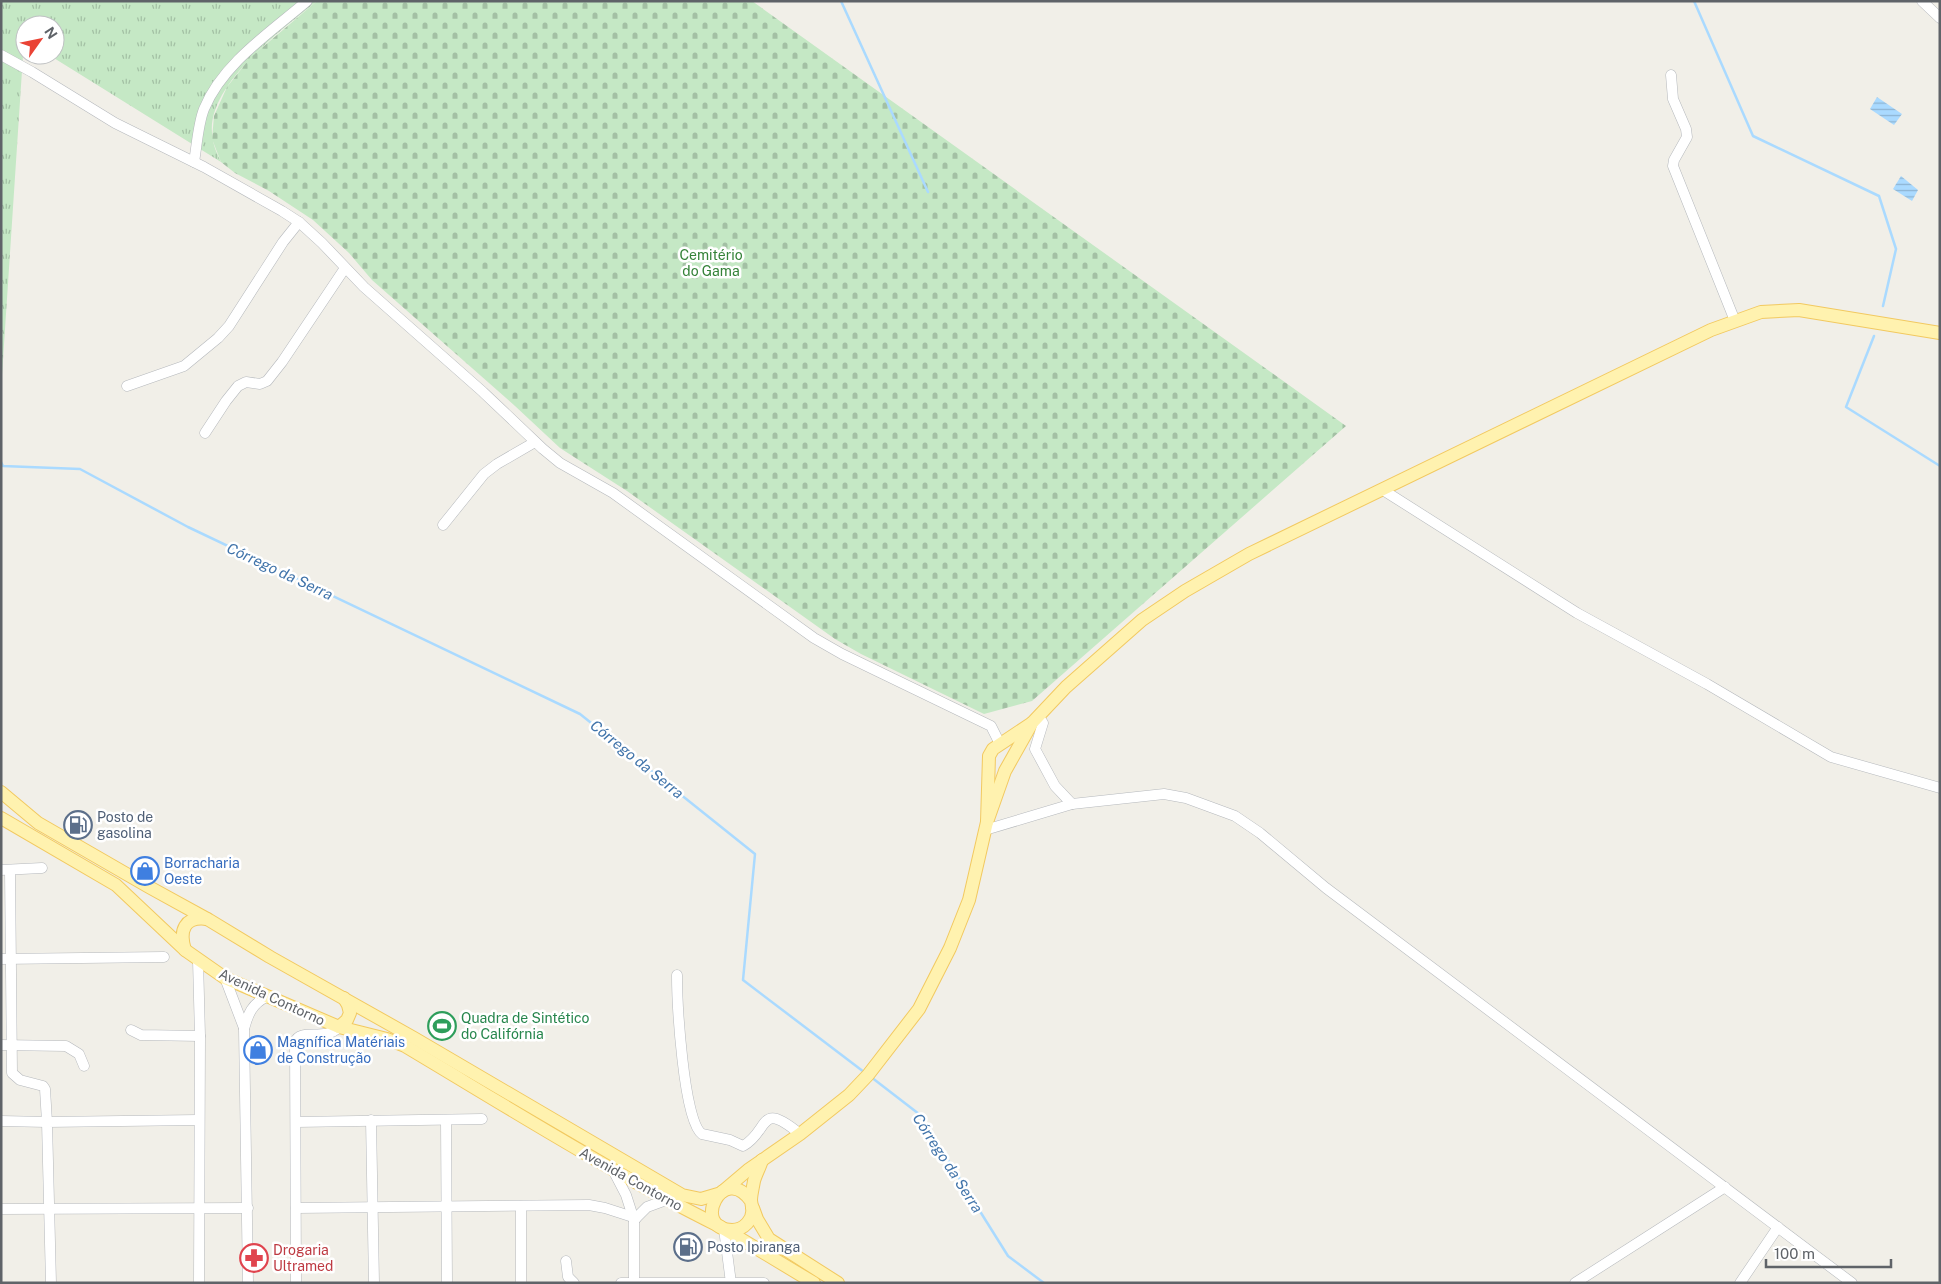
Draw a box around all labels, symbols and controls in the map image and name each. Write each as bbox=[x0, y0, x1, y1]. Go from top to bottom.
north arrow bbox=[15, 15, 65, 65]
text: N bbox=[41, 24, 61, 42]
park label: Cemitério do Gama bbox=[679, 247, 743, 279]
water label: Córrego da Serra bbox=[224, 539, 336, 603]
water label: Córrego da Serra bbox=[587, 716, 687, 802]
place label: Posto de gasolina bbox=[97, 809, 153, 841]
fuel station icon: Posto de gasolina bbox=[63, 810, 93, 840]
place label: Borracharia Oeste bbox=[164, 855, 240, 887]
shop icon: Borracharia Oeste bbox=[130, 856, 160, 886]
street label: Avenida Contorno bbox=[217, 965, 328, 1029]
place label: Quadra de Sintético do Califórnia bbox=[461, 1010, 590, 1042]
sports icon: Quadra de Sintético do Califórnia bbox=[427, 1011, 457, 1041]
place label: Magnífica Matériais de Construção bbox=[277, 1034, 405, 1066]
shop icon: Magnífica Matériais de Construção bbox=[243, 1035, 273, 1065]
water label: Córrego da Serra bbox=[910, 1110, 986, 1216]
street label: Avenida Contorno bbox=[577, 1144, 685, 1214]
fuel station icon: Posto Ipiranga bbox=[673, 1232, 703, 1262]
scale bar bbox=[1766, 1236, 1891, 1268]
place label: Posto Ipiranga bbox=[707, 1239, 800, 1255]
place label: Drogaria Ultramed bbox=[273, 1242, 333, 1274]
pharmacy icon: Drogaria Ultramed bbox=[239, 1243, 269, 1273]
text: 100 m bbox=[1774, 1245, 1815, 1262]

